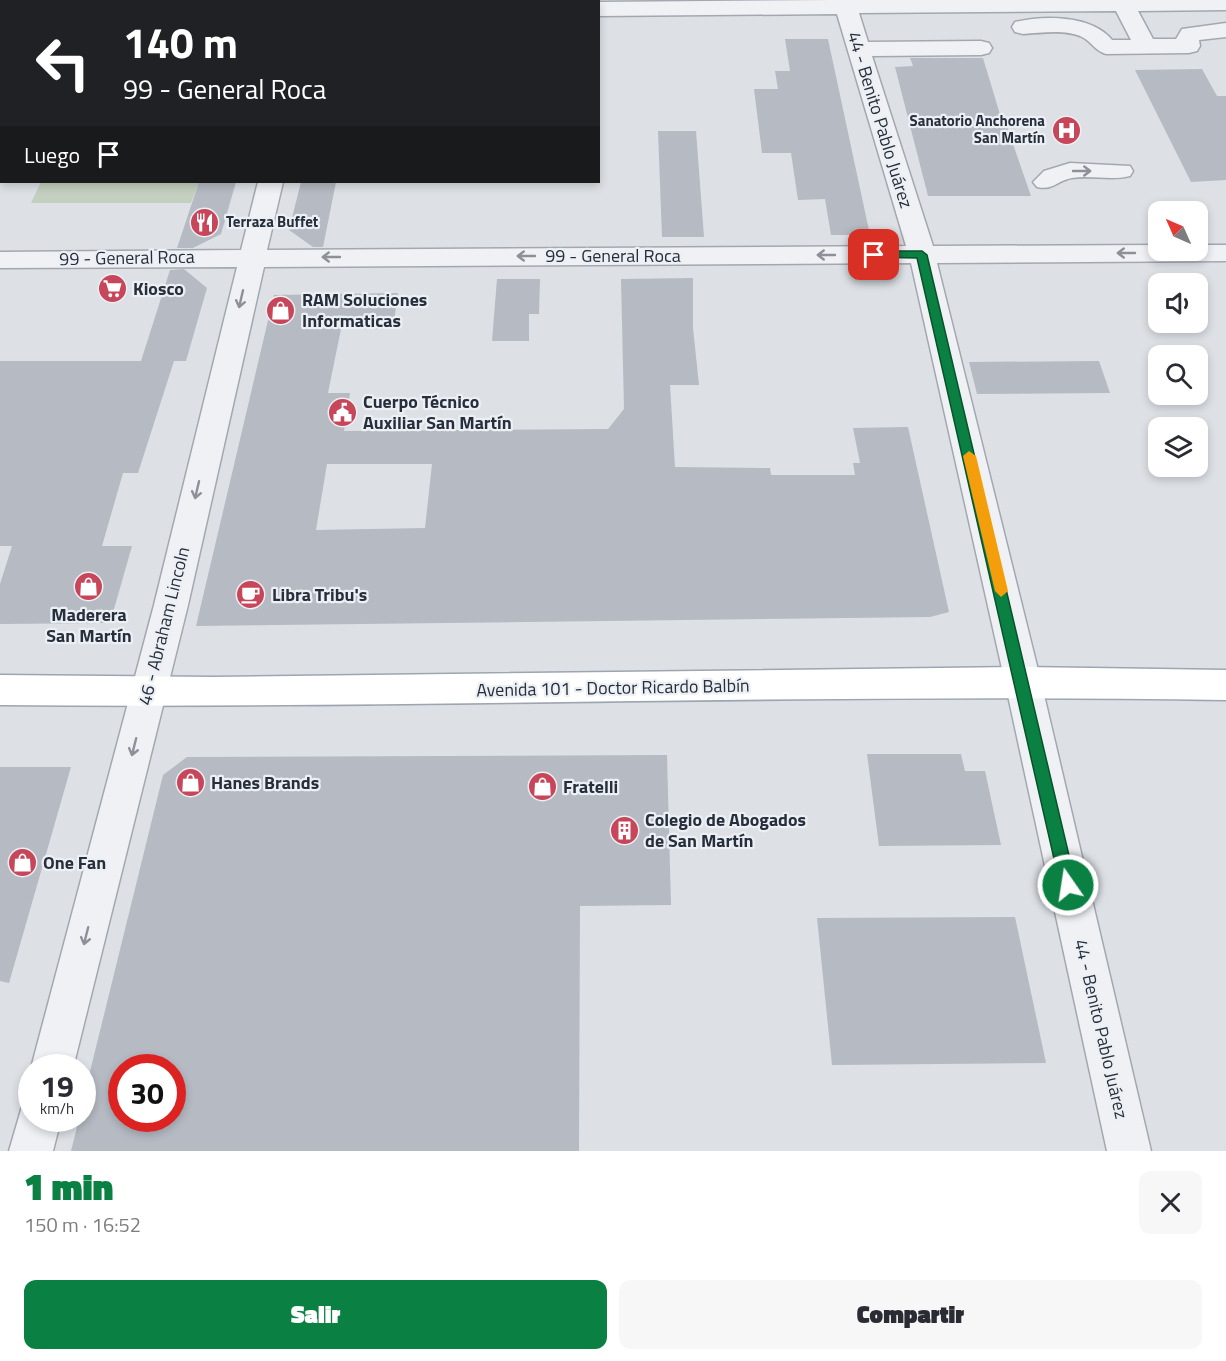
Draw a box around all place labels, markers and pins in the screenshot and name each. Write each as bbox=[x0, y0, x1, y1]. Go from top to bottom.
place label: Sanatorio Anchorena San Martín bbox=[910, 109, 1045, 149]
hospital icon: Sanatorio Anchorena San Martín bbox=[1050, 114, 1082, 146]
restaurant icon: Terraza Buffet bbox=[189, 206, 221, 238]
place label: Terraza Buffet bbox=[226, 210, 319, 233]
pin bbox=[848, 229, 899, 280]
supermarket icon: Kiosco bbox=[96, 273, 128, 305]
place label: Kiosco bbox=[133, 275, 184, 302]
place label: RAM Soluciones Informaticas bbox=[302, 286, 427, 334]
shop icon: RAM Soluciones Informaticas bbox=[265, 294, 297, 326]
place label: Cuerpo Técnico Auxiliar San Martín bbox=[363, 388, 512, 436]
public building icon: Cuerpo Técnico Auxiliar San Martín bbox=[326, 396, 358, 428]
shop icon: Maderera San Martín bbox=[73, 570, 105, 602]
cafe icon: Libra Tribu's bbox=[235, 579, 267, 611]
place label: Libra Tribu's bbox=[272, 581, 367, 608]
place label: Maderera San Martín bbox=[46, 601, 132, 649]
shop icon: Hanes Brands bbox=[174, 767, 206, 799]
place label: Hanes Brands bbox=[211, 769, 319, 796]
shop icon: Fratelli bbox=[526, 771, 558, 803]
place label: Fratelli bbox=[563, 773, 618, 800]
place label: Colegio de Abogados de San Martín bbox=[645, 806, 806, 854]
building icon: Colegio de Abogados de San Martín bbox=[608, 814, 640, 846]
shop icon: One Fan bbox=[6, 847, 38, 879]
place label: One Fan bbox=[43, 849, 106, 876]

